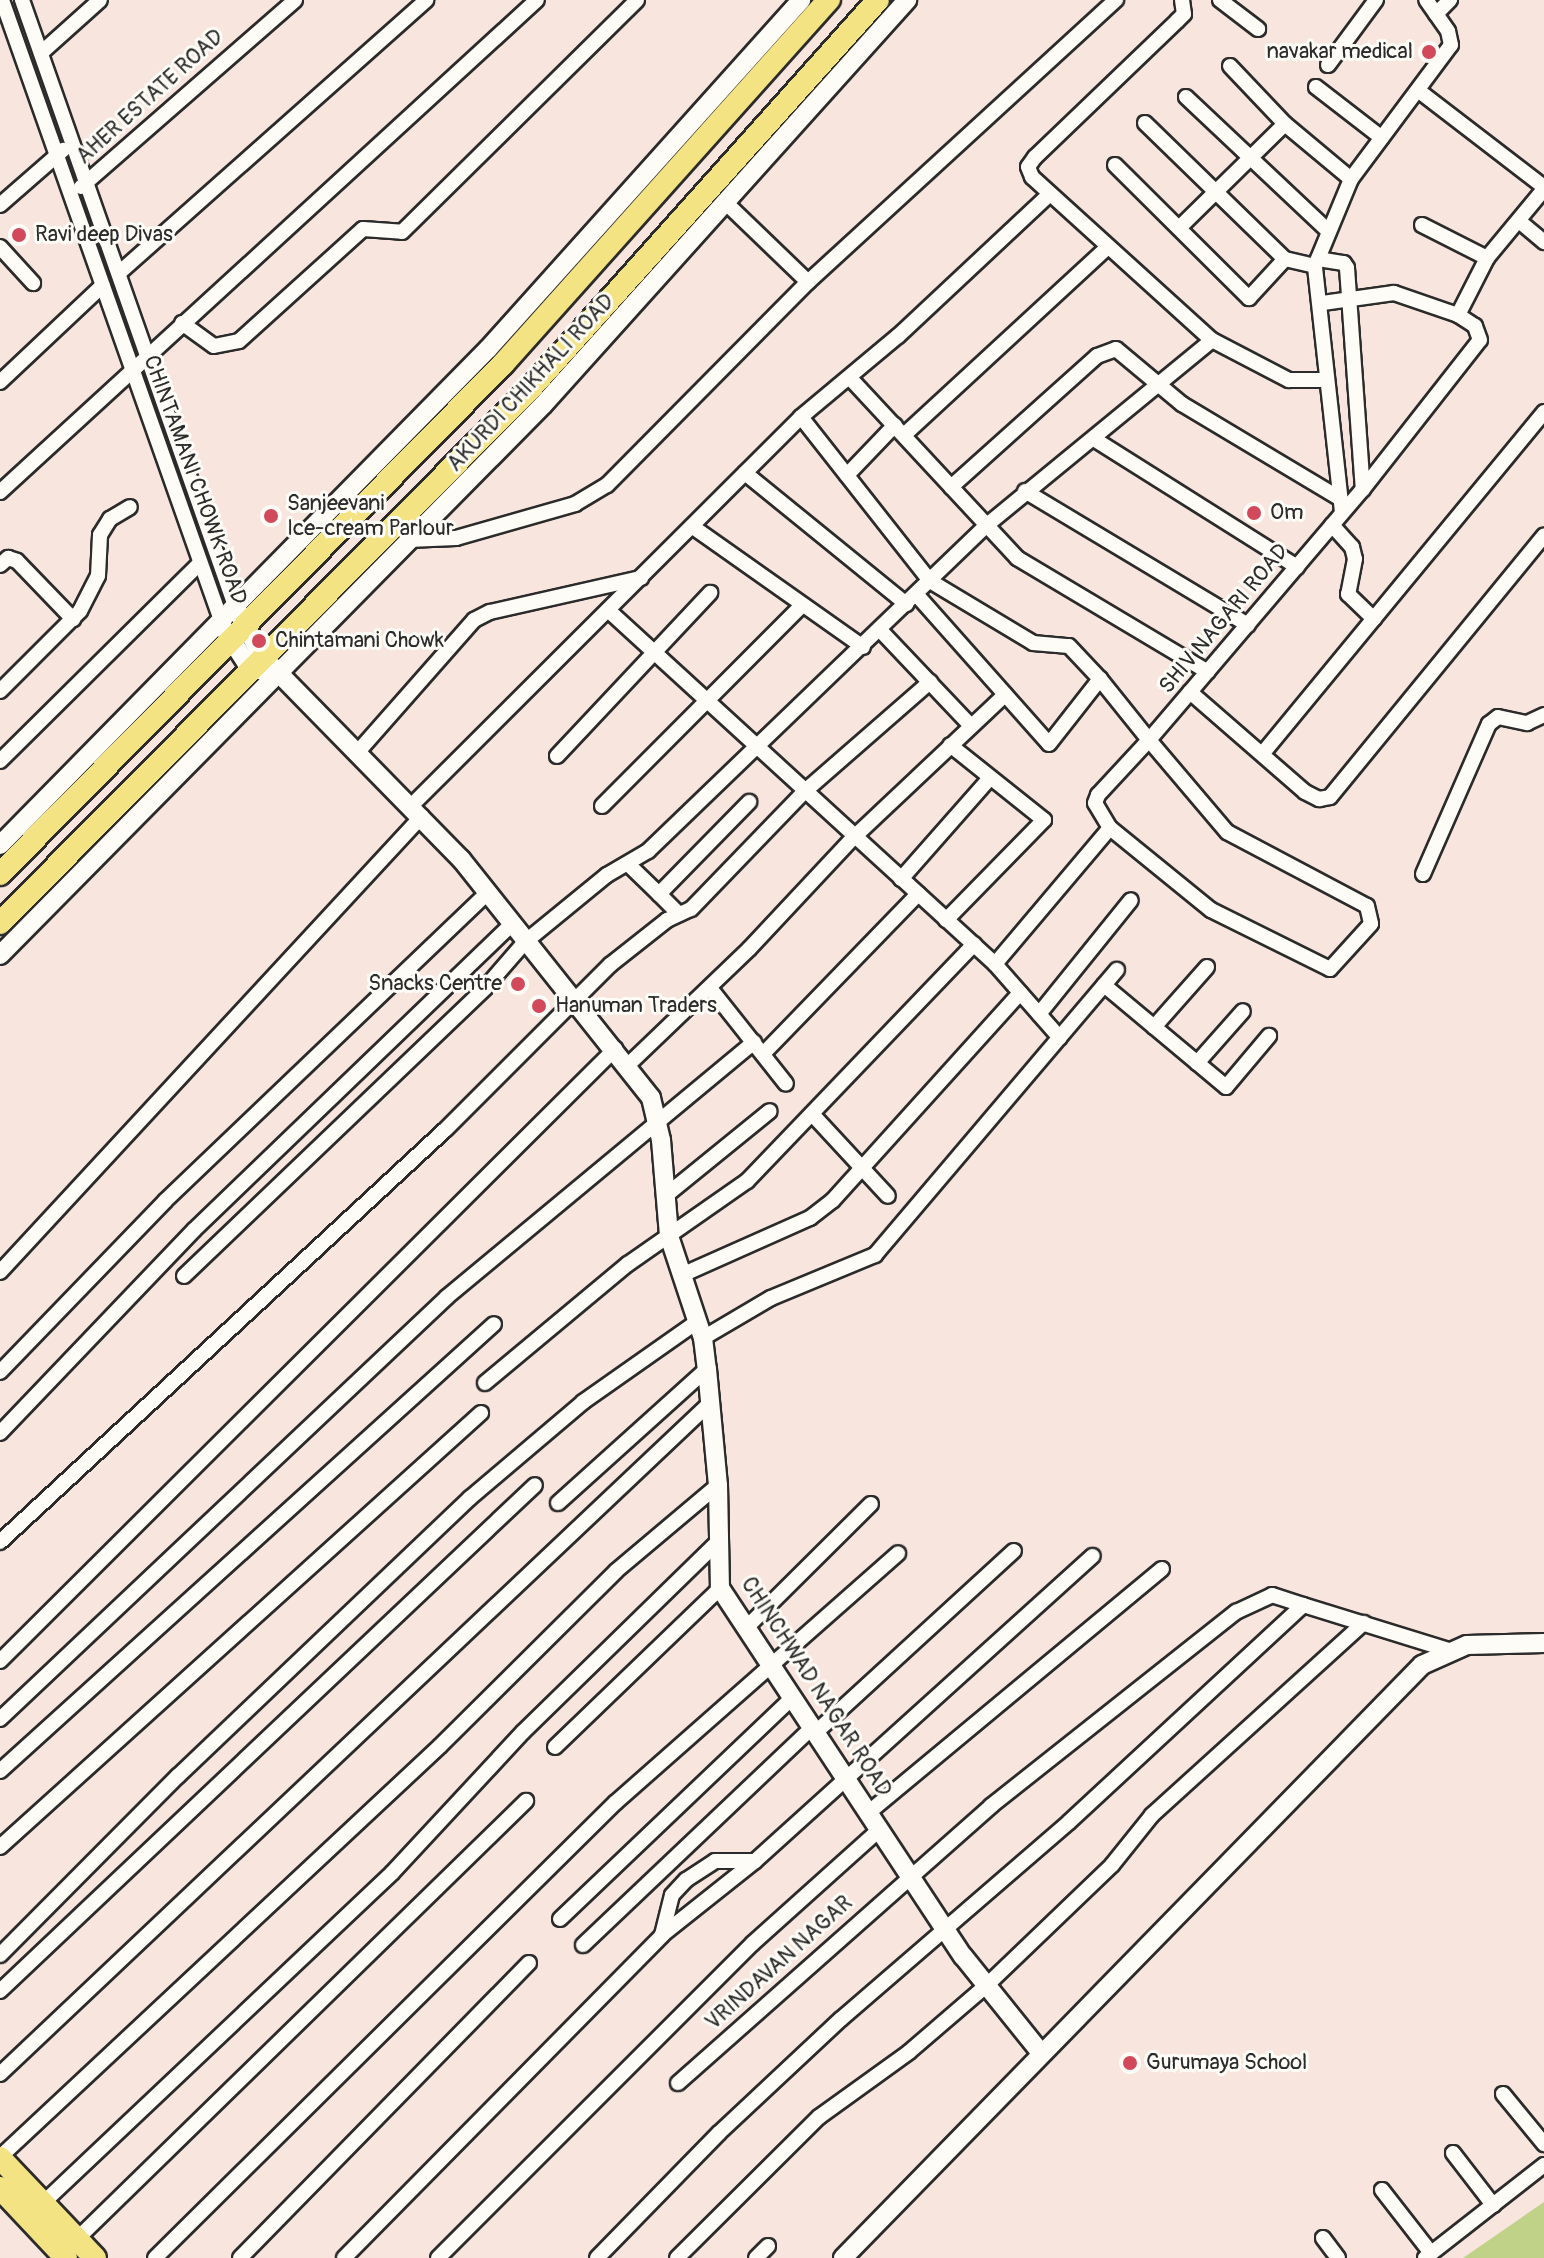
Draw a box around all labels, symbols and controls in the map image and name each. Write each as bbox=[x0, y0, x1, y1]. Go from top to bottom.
street label: AHER ESTATE ROAD bbox=[71, 24, 229, 170]
place label: navakar medical bbox=[1266, 39, 1413, 65]
marker: navakar medical bbox=[1420, 43, 1438, 61]
place label: Ravi deep Divas bbox=[35, 222, 173, 248]
marker: Ravi deep Divas bbox=[10, 226, 28, 244]
street label: AKURDI CHIKHALI ROAD bbox=[442, 289, 620, 477]
street label: CHINTAMANI CHOWK ROAD bbox=[138, 352, 252, 608]
place label: Sanjeevani Ice-cream Parlour bbox=[287, 490, 454, 542]
place label: Om bbox=[1270, 500, 1304, 526]
marker: Om bbox=[1245, 504, 1263, 522]
marker: Sanjeevani Ice-cream Parlour bbox=[262, 507, 280, 525]
street label: SHIV NAGARI ROAD bbox=[1154, 539, 1294, 699]
place label: Chintamani Chowk bbox=[275, 628, 444, 654]
marker: Chintamani Chowk bbox=[250, 632, 268, 650]
place label: Snacks Centre bbox=[368, 971, 502, 997]
marker: Snacks Centre bbox=[509, 975, 527, 993]
place label: Hanuman Traders bbox=[555, 993, 717, 1019]
marker: Hanuman Traders bbox=[530, 997, 548, 1015]
street label: CHINCHWAD NAGAR ROAD bbox=[735, 1572, 897, 1802]
street label: VRINDAVAN NAGAR bbox=[700, 1890, 858, 2036]
place label: Gurumaya School bbox=[1146, 2050, 1307, 2076]
marker: Gurumaya School bbox=[1121, 2054, 1139, 2072]

